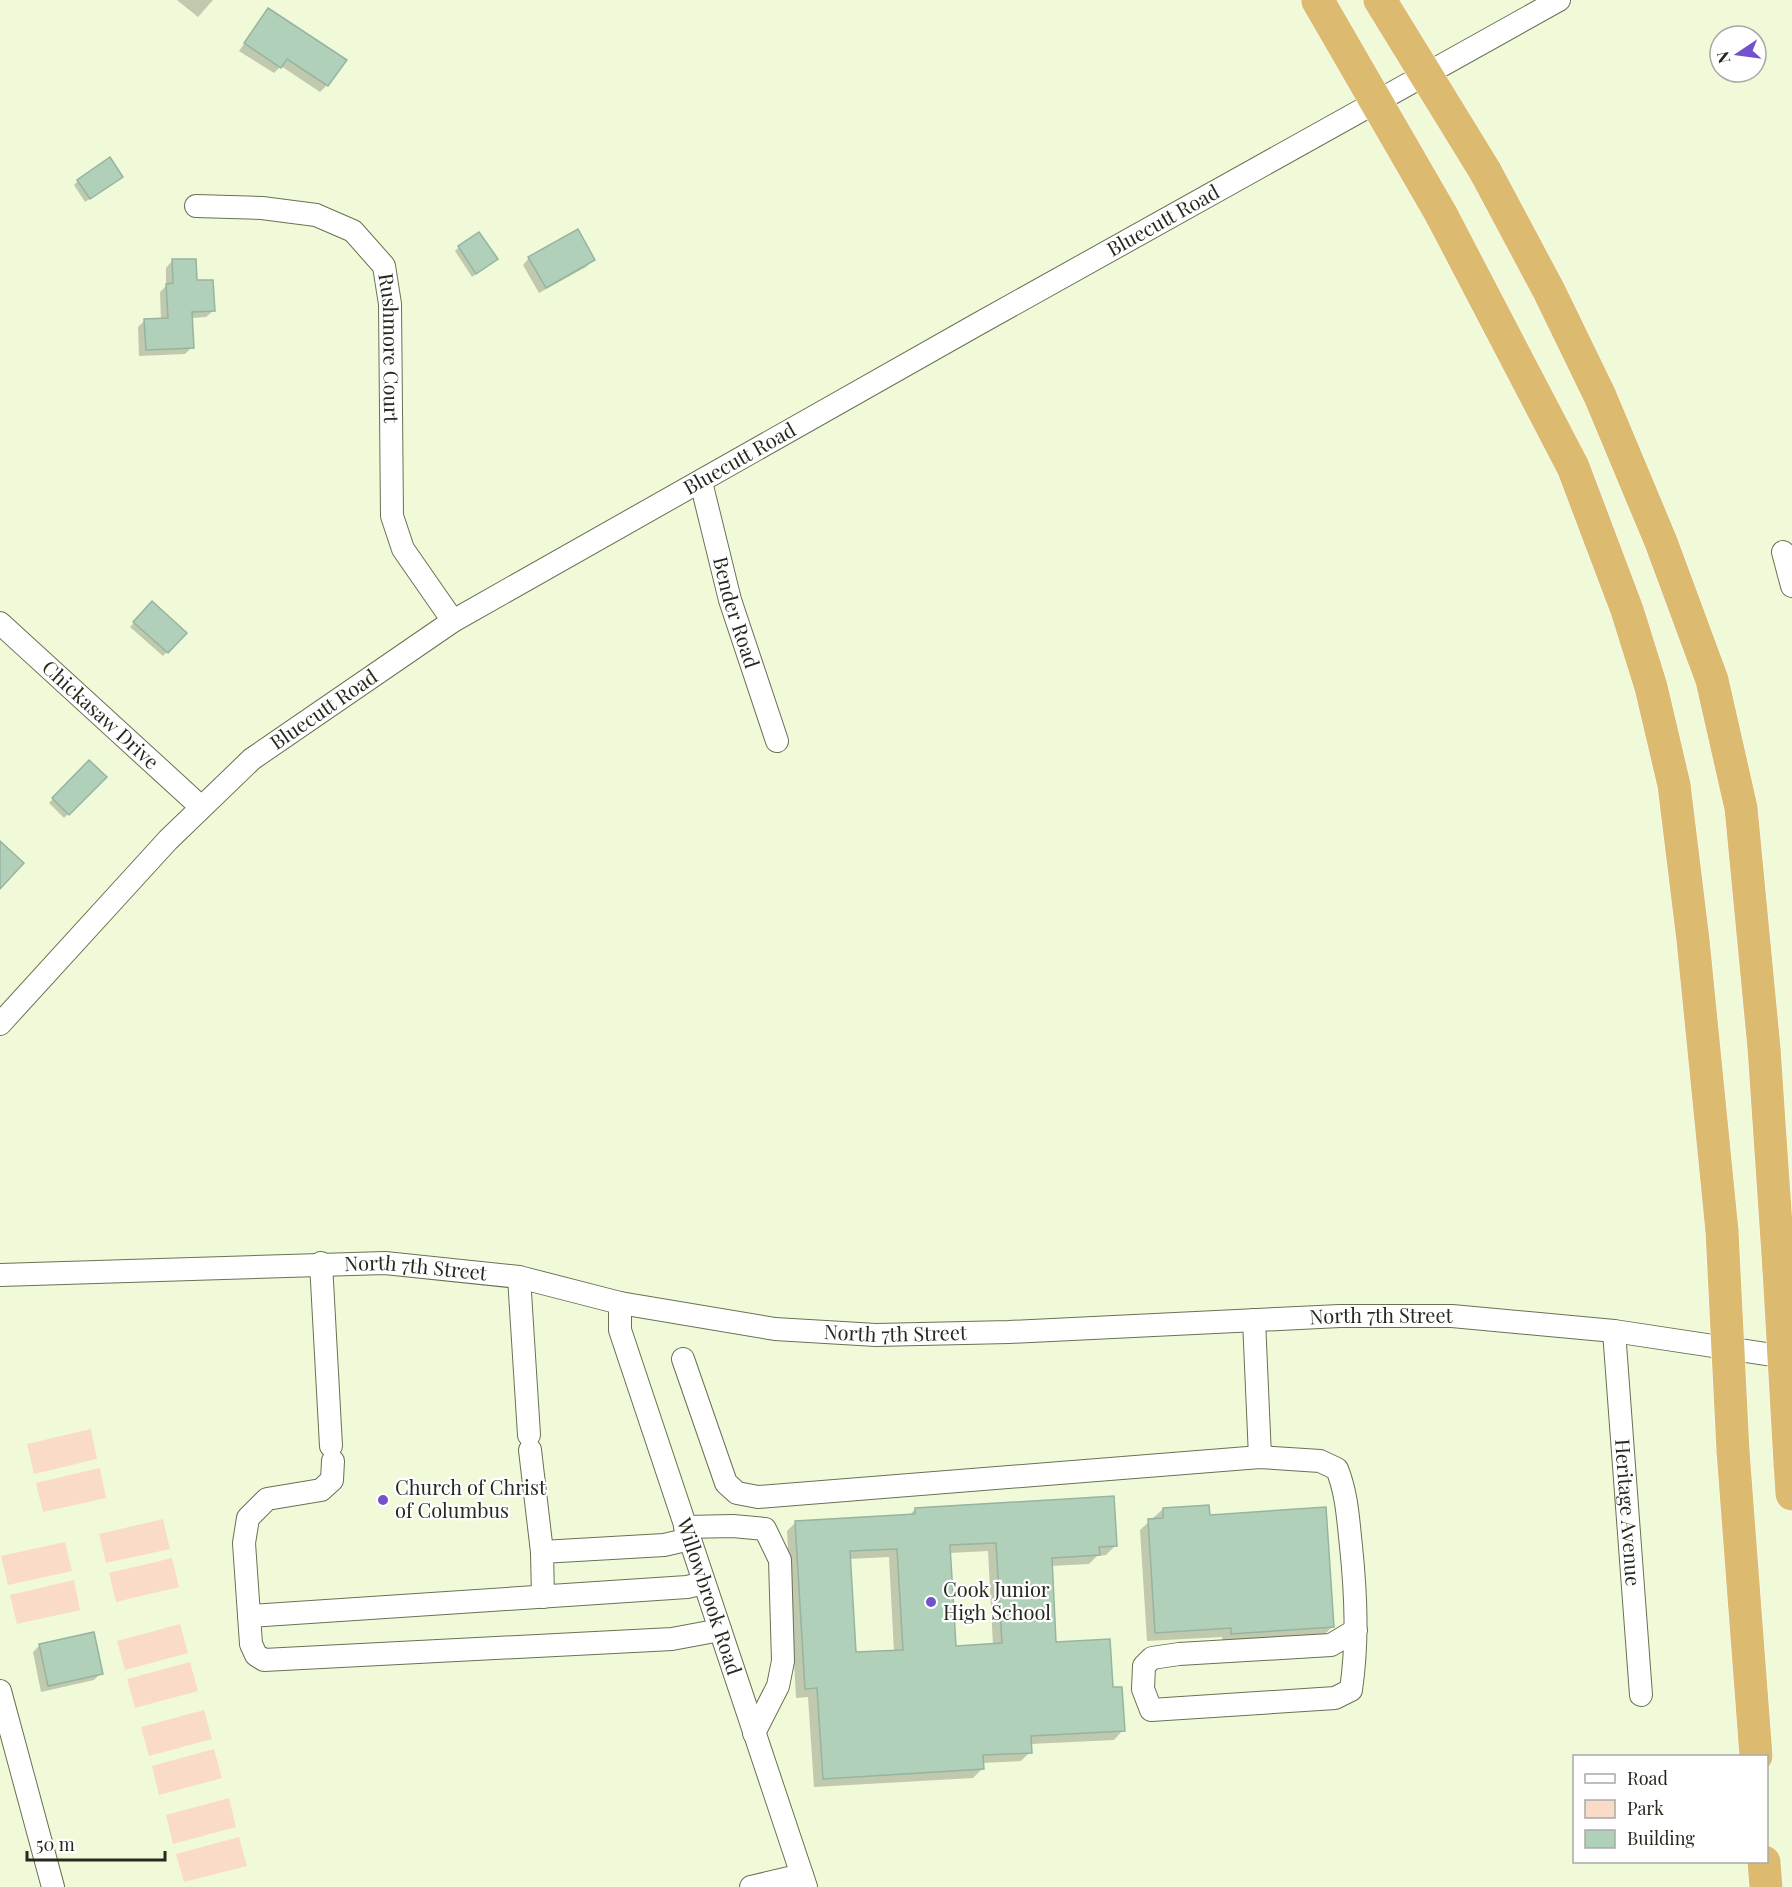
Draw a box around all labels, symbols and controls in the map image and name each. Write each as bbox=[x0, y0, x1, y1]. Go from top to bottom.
north arrow bbox=[1708, 24, 1768, 84]
text: N bbox=[1711, 49, 1734, 65]
street label: Bluecutt Road bbox=[1102, 177, 1224, 262]
street label: Rushmore Court bbox=[373, 271, 406, 424]
street label: Bluecutt Road bbox=[678, 415, 800, 500]
street label: Bender Road bbox=[708, 554, 767, 672]
street label: Chickasaw Drive bbox=[37, 653, 166, 774]
street label: Bluecutt Road bbox=[264, 662, 382, 755]
street label: North 7th Street bbox=[344, 1248, 489, 1286]
street label: North 7th Street bbox=[1309, 1301, 1454, 1329]
street label: North 7th Street bbox=[823, 1317, 968, 1347]
street label: Heritage Avenue bbox=[1610, 1438, 1648, 1587]
place label: Church of Christ of Columbus bbox=[395, 1473, 547, 1523]
marker: Church of Christ of Columbus bbox=[376, 1493, 390, 1507]
street label: Willowbrook Road bbox=[671, 1513, 749, 1678]
place label: Cook Junior High School bbox=[943, 1575, 1051, 1625]
marker: Cook Junior High School bbox=[924, 1595, 938, 1609]
legend bbox=[1573, 1755, 1768, 1863]
text: Road bbox=[1627, 1766, 1668, 1790]
text: Park bbox=[1627, 1796, 1664, 1820]
scale bar bbox=[27, 1824, 165, 1862]
text: Building bbox=[1627, 1826, 1695, 1850]
text: 50 m bbox=[36, 1832, 75, 1856]

